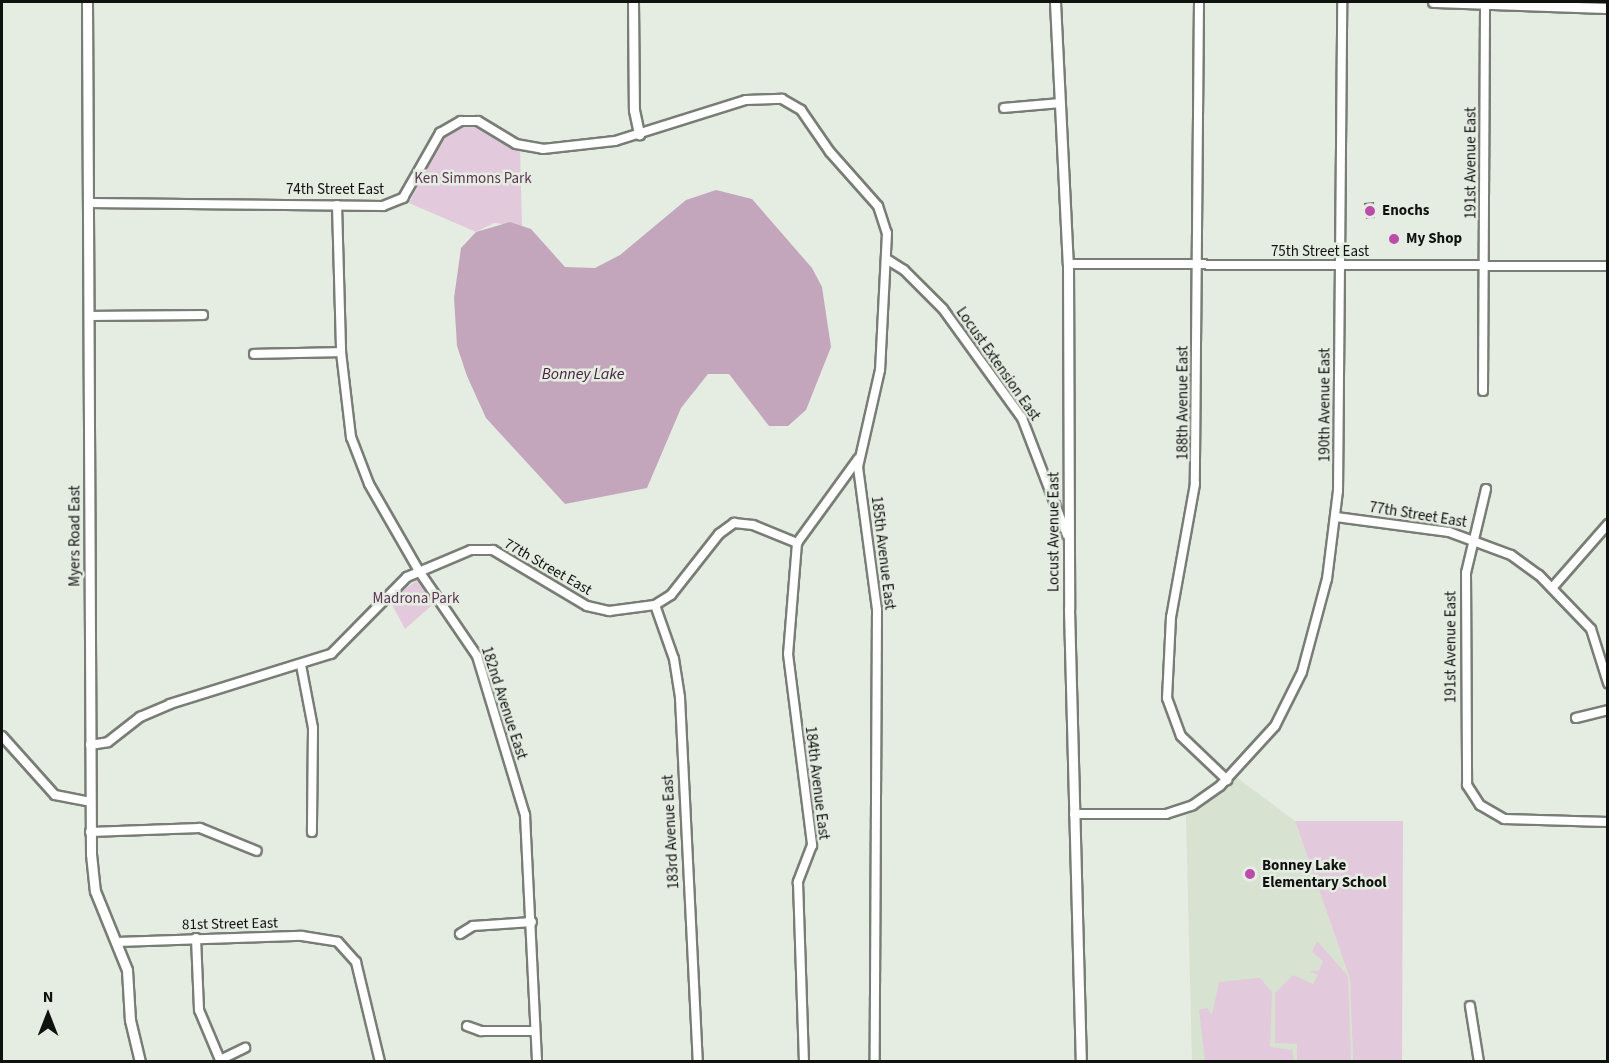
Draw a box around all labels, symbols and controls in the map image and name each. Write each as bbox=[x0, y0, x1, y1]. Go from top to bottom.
street label: 191st Avenue East bbox=[1462, 107, 1480, 219]
park label: Ken Simmons Park bbox=[414, 170, 532, 188]
street label: 74th Street East bbox=[286, 181, 384, 199]
place label: Enochs bbox=[1382, 202, 1429, 220]
marker: Enochs bbox=[1363, 204, 1377, 218]
place label: My Shop bbox=[1406, 230, 1462, 248]
marker: My Shop bbox=[1387, 232, 1401, 246]
street label: 75th Street East bbox=[1271, 243, 1369, 261]
street label: Locust Extension East bbox=[952, 304, 1044, 424]
street label: 188th Avenue East bbox=[1174, 346, 1192, 460]
street label: 190th Avenue East bbox=[1316, 348, 1334, 462]
water label: Bonney Lake bbox=[542, 364, 624, 384]
street label: Locust Avenue East bbox=[1045, 472, 1063, 592]
street label: Myers Road East bbox=[66, 485, 84, 587]
street label: 185th Avenue East bbox=[867, 495, 899, 611]
street label: 77th Street East bbox=[1368, 498, 1468, 532]
street label: 77th Street East bbox=[501, 535, 595, 599]
park label: Madrona Park bbox=[373, 590, 459, 608]
street label: 191st Avenue East bbox=[1442, 591, 1460, 703]
street label: 182nd Avenue East bbox=[477, 644, 531, 762]
street label: 184th Avenue East bbox=[801, 725, 833, 841]
street label: 183rd Avenue East bbox=[659, 774, 683, 890]
place label: Bonney Lake Elementary School bbox=[1262, 856, 1387, 891]
marker: Bonney Lake Elementary School bbox=[1243, 867, 1257, 881]
street label: 81st Street East bbox=[182, 914, 278, 934]
north arrow bbox=[18, 985, 78, 1045]
text: N bbox=[43, 986, 53, 1008]

